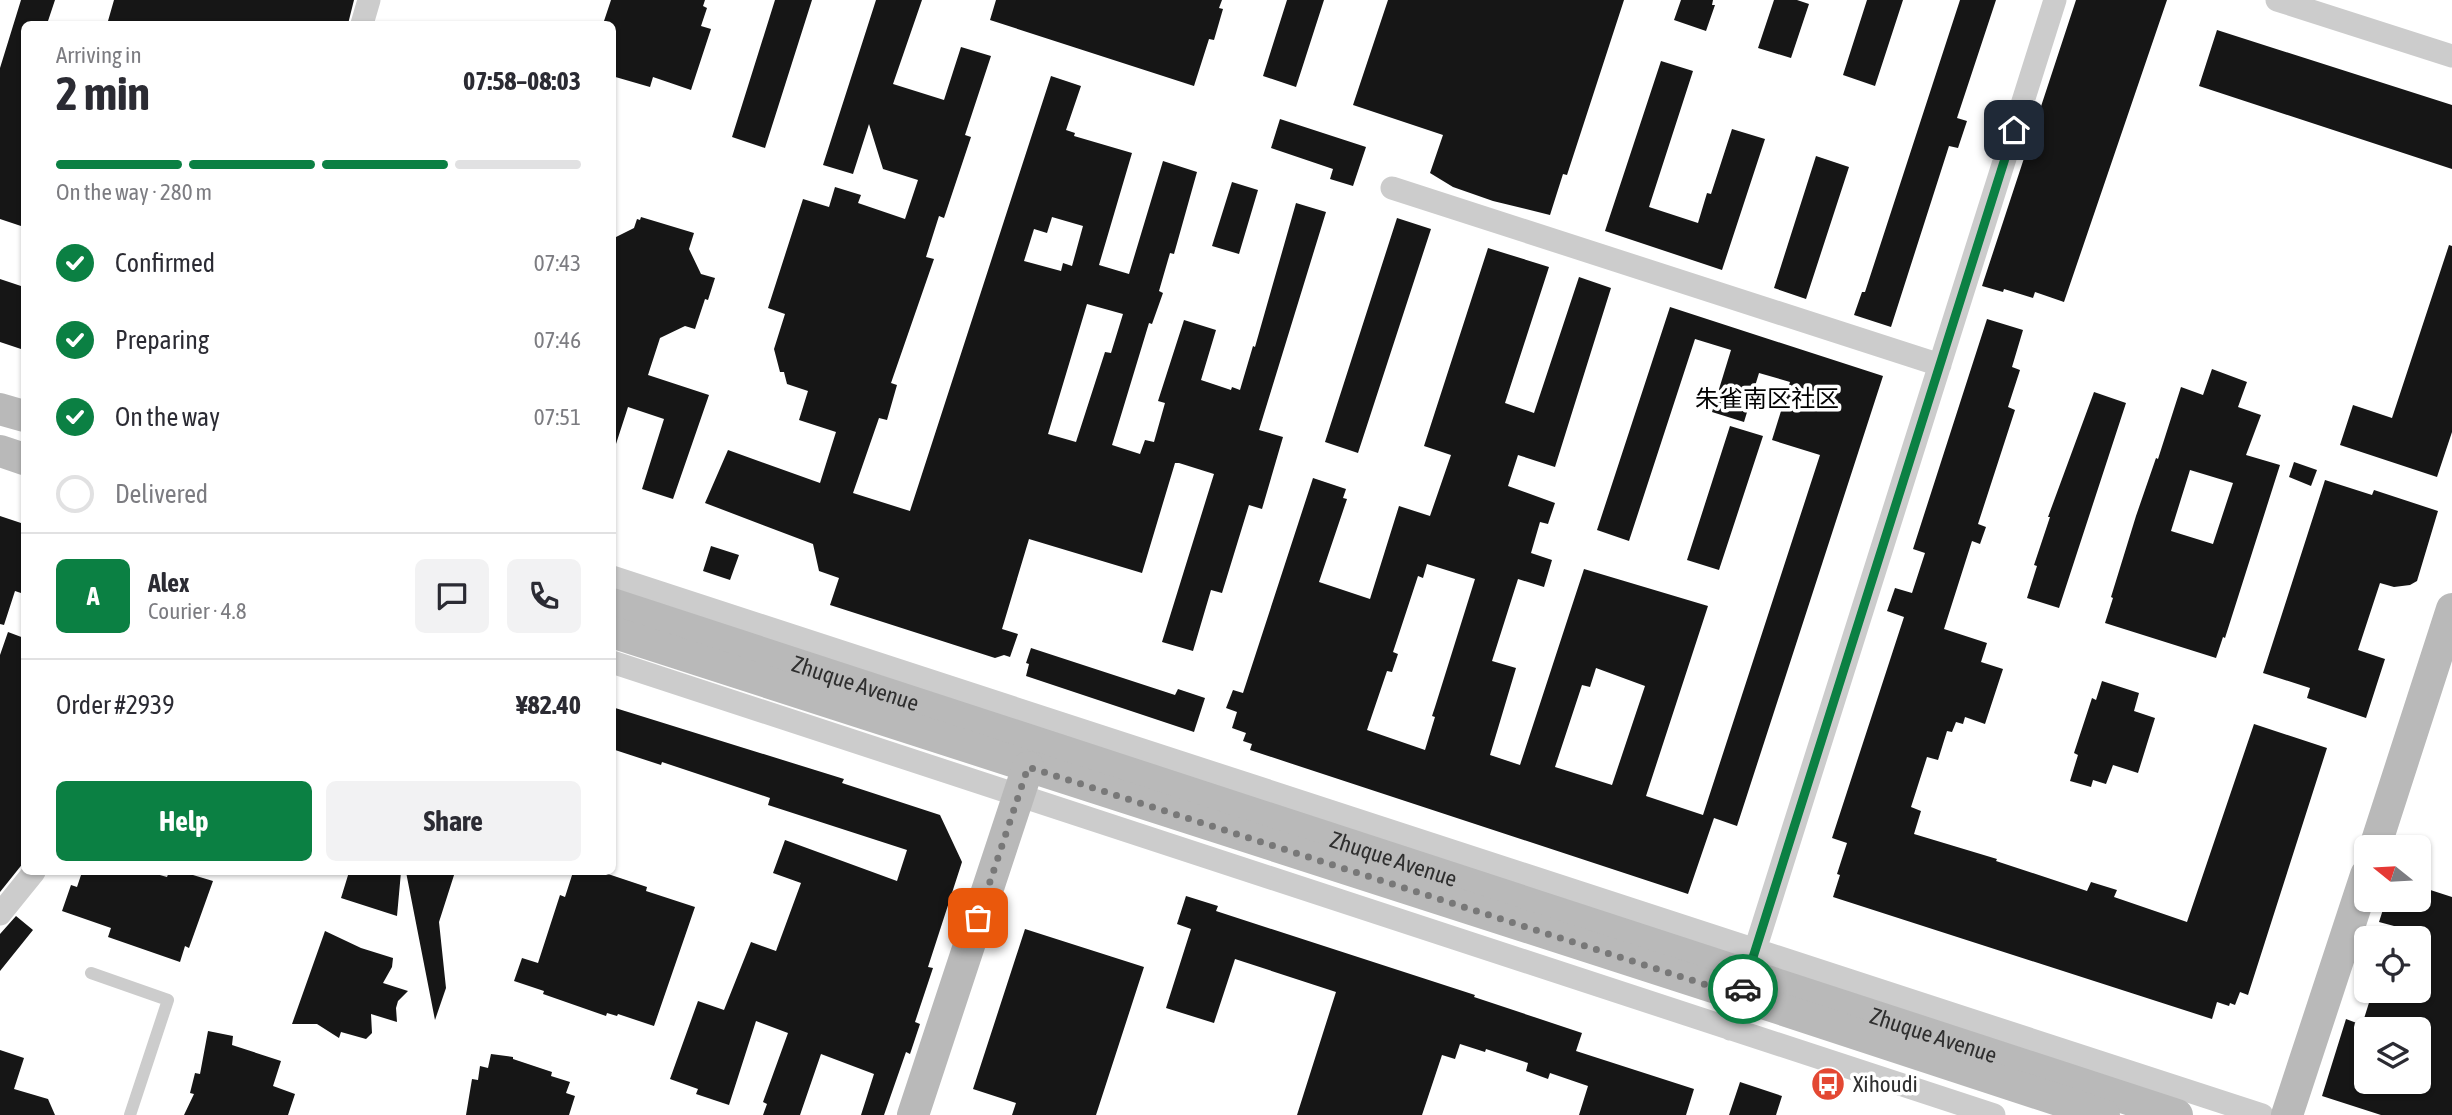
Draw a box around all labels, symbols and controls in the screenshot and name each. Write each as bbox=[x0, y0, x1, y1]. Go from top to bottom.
text: Arriving in bbox=[56, 42, 142, 68]
text: 07:58–08:03 bbox=[463, 66, 581, 96]
text: 2 min bbox=[56, 67, 150, 120]
pin bbox=[1984, 100, 2044, 160]
icon: home bbox=[1995, 111, 2033, 149]
text: On the way · 280 m bbox=[56, 179, 212, 205]
icon: check bbox=[56, 244, 94, 282]
text: Confirmed bbox=[115, 248, 215, 278]
text: 07:43 bbox=[534, 250, 581, 276]
icon: check bbox=[56, 321, 94, 359]
text: Preparing bbox=[115, 325, 209, 355]
text: 07:46 bbox=[534, 327, 581, 353]
district label: 朱雀南区社区 bbox=[1695, 385, 1839, 412]
icon: check bbox=[56, 398, 94, 436]
text: On the way bbox=[115, 402, 220, 432]
text: 07:51 bbox=[534, 404, 581, 430]
text: Delivered bbox=[115, 479, 208, 509]
button: chat bbox=[415, 559, 489, 633]
button: phone bbox=[507, 559, 581, 633]
text: Alex bbox=[148, 568, 189, 598]
text: A bbox=[87, 581, 99, 611]
text: Courier · 4.8 bbox=[148, 598, 247, 624]
street label: Zhuque Avenue bbox=[789, 651, 922, 716]
text: Order #2939 bbox=[56, 690, 175, 720]
text: ¥82.40 bbox=[516, 690, 581, 720]
button: Help bbox=[56, 781, 312, 861]
button: Share bbox=[326, 781, 581, 861]
street label: Zhuque Avenue bbox=[1327, 826, 1460, 892]
north arrow bbox=[2354, 835, 2431, 912]
map controls bbox=[2354, 835, 2431, 1094]
pin bbox=[948, 888, 1008, 948]
icon: bag bbox=[959, 899, 997, 937]
button: locate bbox=[2354, 926, 2431, 1003]
courier bbox=[1708, 954, 1778, 1024]
icon: car bbox=[1724, 970, 1762, 1008]
street label: Zhuque Avenue bbox=[1867, 1003, 2000, 1068]
button: layers bbox=[2354, 1017, 2431, 1094]
bus stop icon: Xihoudi bbox=[1809, 1065, 1847, 1103]
place label: Xihoudi bbox=[1853, 1071, 1918, 1097]

